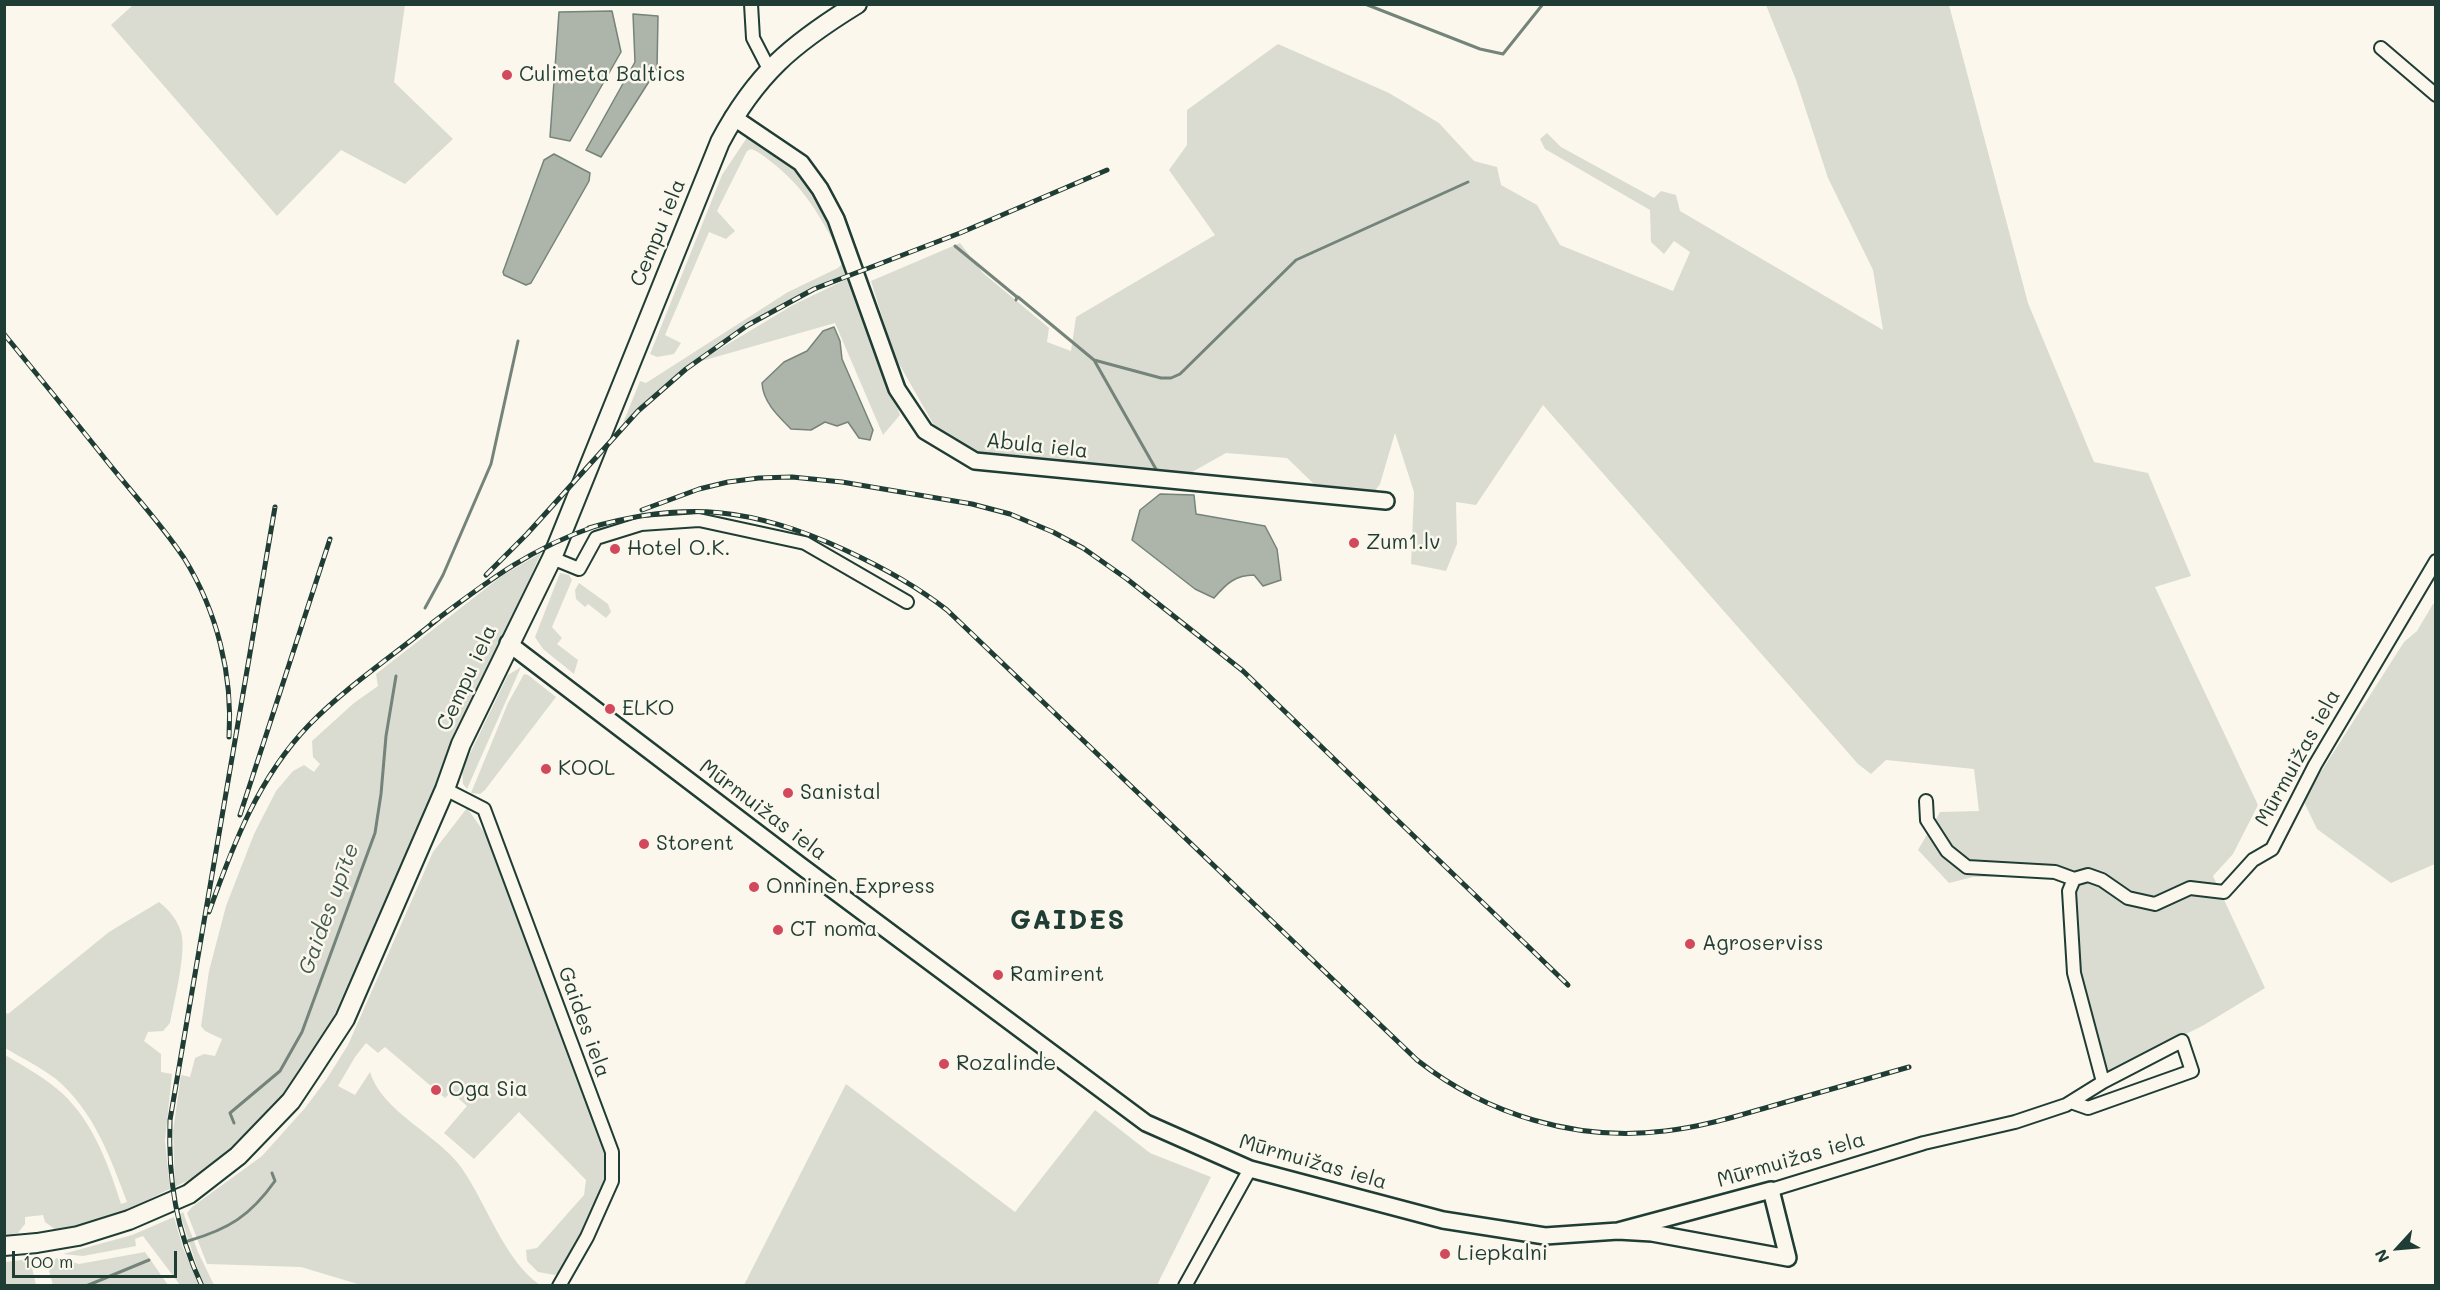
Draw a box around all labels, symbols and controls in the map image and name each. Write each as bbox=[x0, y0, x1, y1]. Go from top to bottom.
place label: Culimeta Baltics bbox=[519, 62, 686, 88]
marker: Culimeta Baltics bbox=[500, 68, 514, 82]
street label: Cempu iela bbox=[625, 176, 691, 290]
street label: Abula iela bbox=[985, 428, 1089, 464]
place label: Zum1.lv bbox=[1366, 530, 1440, 556]
place label: Hotel O.K. bbox=[627, 536, 730, 562]
marker: Zum1.lv bbox=[1347, 536, 1361, 550]
marker: Hotel O.K. bbox=[608, 542, 622, 556]
street label: Cempu iela bbox=[432, 621, 502, 735]
street label: Mūrmuižas iela bbox=[2250, 685, 2346, 831]
place label: ELKO bbox=[622, 696, 674, 722]
marker: ELKO bbox=[603, 702, 617, 716]
street label: Mūrmuižas iela bbox=[694, 754, 832, 866]
place label: KOOL bbox=[558, 756, 615, 782]
marker: KOOL bbox=[539, 762, 553, 776]
place label: Sanistal bbox=[800, 780, 881, 806]
marker: Sanistal bbox=[781, 786, 795, 800]
place label: Storent bbox=[656, 831, 734, 857]
marker: Storent bbox=[637, 837, 651, 851]
water label: Gaides upīte bbox=[293, 840, 365, 978]
place label: Onninen Express bbox=[766, 874, 935, 900]
marker: Onninen Express bbox=[747, 880, 761, 894]
district label: GAIDES bbox=[1010, 905, 1126, 937]
place label: CT noma bbox=[790, 917, 877, 943]
marker: CT noma bbox=[771, 923, 785, 937]
place label: Agroserviss bbox=[1702, 931, 1823, 957]
marker: Agroserviss bbox=[1683, 937, 1697, 951]
place label: Ramirent bbox=[1010, 962, 1104, 988]
street label: Gaides iela bbox=[552, 963, 616, 1081]
marker: Ramirent bbox=[991, 968, 1005, 982]
place label: Rozalinde bbox=[956, 1051, 1056, 1077]
marker: Rozalinde bbox=[937, 1057, 951, 1071]
place label: Oga Sia bbox=[448, 1077, 528, 1103]
marker: Oga Sia bbox=[429, 1083, 443, 1097]
street label: Mūrmuižas iela bbox=[1714, 1127, 1868, 1193]
street label: Mūrmuižas iela bbox=[1236, 1129, 1390, 1195]
north arrow bbox=[2368, 1218, 2428, 1278]
scale bar bbox=[15, 1239, 180, 1277]
place label: Liepkalni bbox=[1457, 1241, 1548, 1267]
text: N bbox=[2369, 1246, 2393, 1266]
marker: Liepkalni bbox=[1438, 1247, 1452, 1261]
text: 100 m bbox=[23, 1249, 73, 1273]

